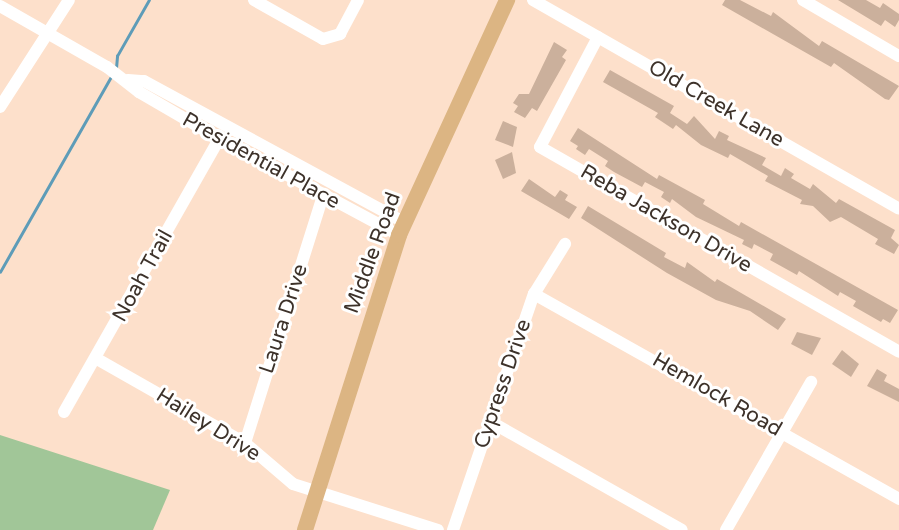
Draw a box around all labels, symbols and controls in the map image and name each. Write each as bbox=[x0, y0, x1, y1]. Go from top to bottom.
street label: Old Creek Lane bbox=[644, 55, 788, 153]
street label: Presidential Place bbox=[178, 107, 344, 215]
street label: Reba Jackson Drive bbox=[576, 160, 756, 278]
street label: Middle Road bbox=[339, 189, 407, 317]
street label: Noah Trail bbox=[107, 226, 179, 326]
street label: Laura Drive bbox=[254, 261, 314, 377]
street label: Cypress Drive bbox=[469, 316, 537, 452]
street label: Hemlock Road bbox=[648, 348, 786, 442]
street label: Hailey Drive bbox=[151, 383, 265, 467]

